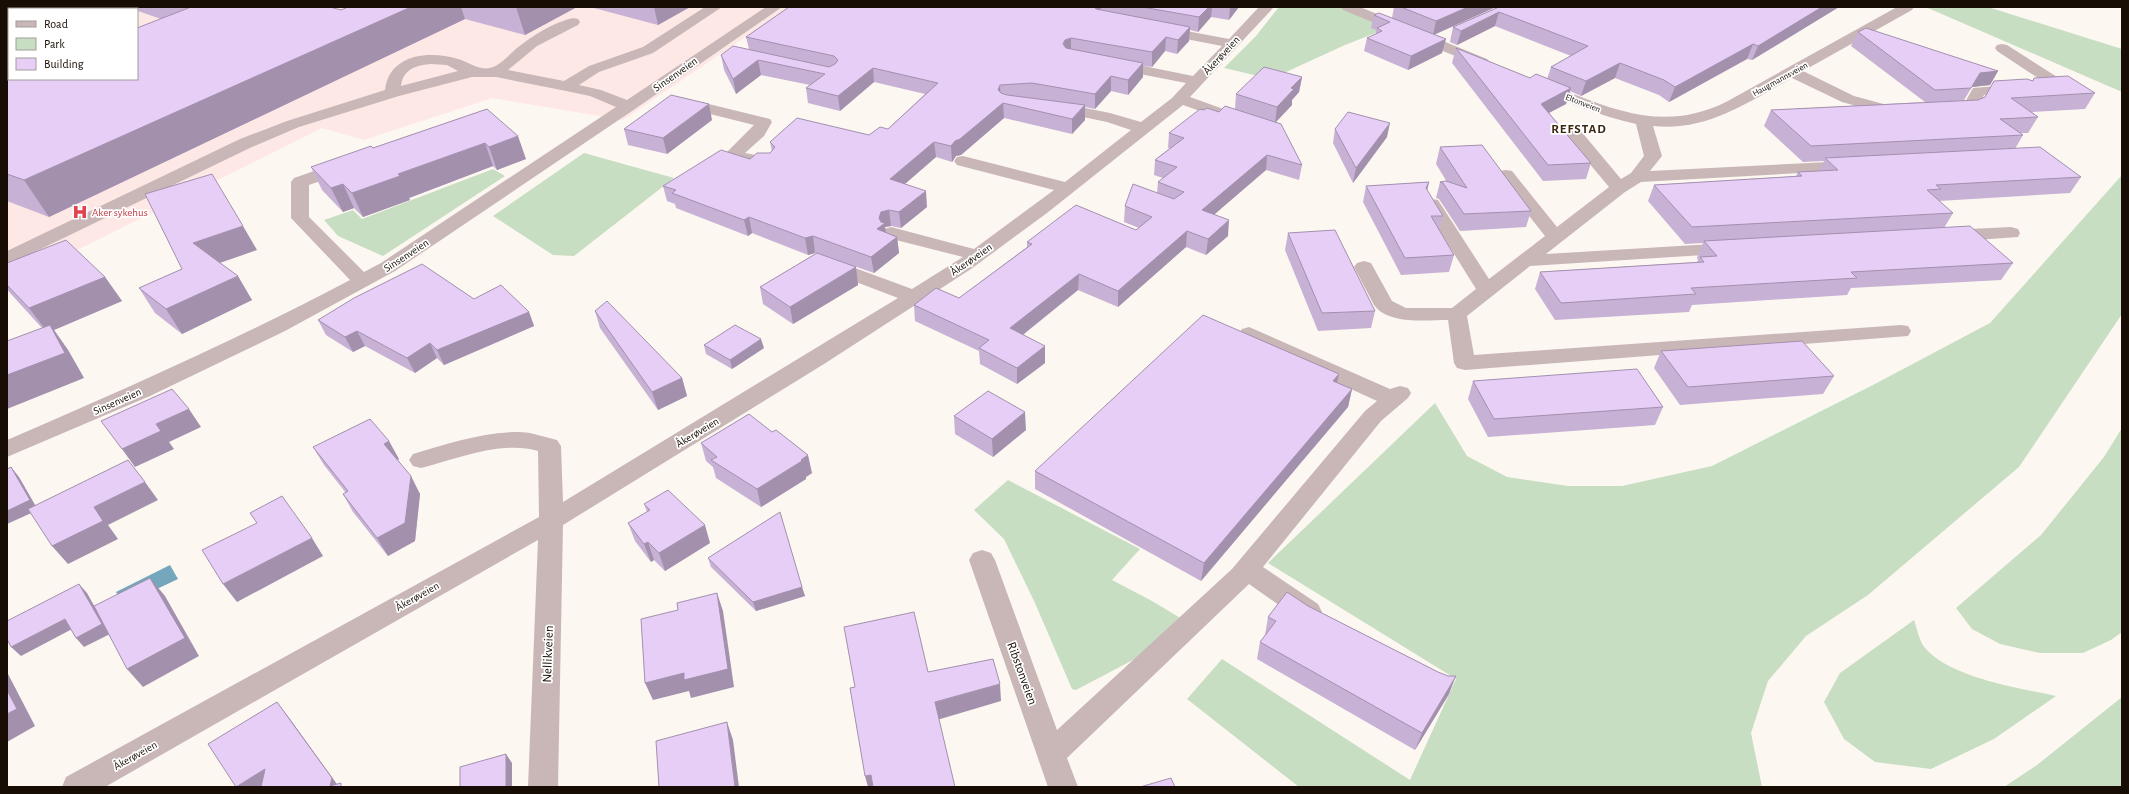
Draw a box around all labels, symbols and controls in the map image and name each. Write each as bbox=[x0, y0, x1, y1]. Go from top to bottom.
legend bbox=[8, 8, 138, 80]
text: Road bbox=[44, 18, 68, 30]
street label: Åkerøveien bbox=[1200, 33, 1242, 77]
text: Park bbox=[44, 38, 65, 50]
street label: Sinsenveien bbox=[651, 55, 699, 94]
text: Building bbox=[44, 58, 84, 70]
street label: Haugmannsveien bbox=[1751, 61, 1809, 98]
street label: Eltonveien bbox=[1564, 93, 1602, 114]
district label: REFSTAD bbox=[1551, 123, 1607, 136]
hospital icon: Aker sykehus bbox=[71, 203, 89, 221]
place label: Aker sykehus bbox=[92, 207, 148, 218]
street label: Sinsenveien bbox=[382, 237, 431, 274]
street label: Åkerøveien bbox=[948, 240, 994, 278]
street label: Sinsenveien bbox=[92, 386, 143, 417]
street label: Åkerøveien bbox=[673, 414, 721, 450]
street label: Åkerøveien bbox=[393, 579, 441, 613]
street label: Nellikveien bbox=[541, 625, 556, 683]
street label: Ribstonveien bbox=[1004, 640, 1039, 707]
street label: Åkerøveien bbox=[111, 738, 159, 772]

